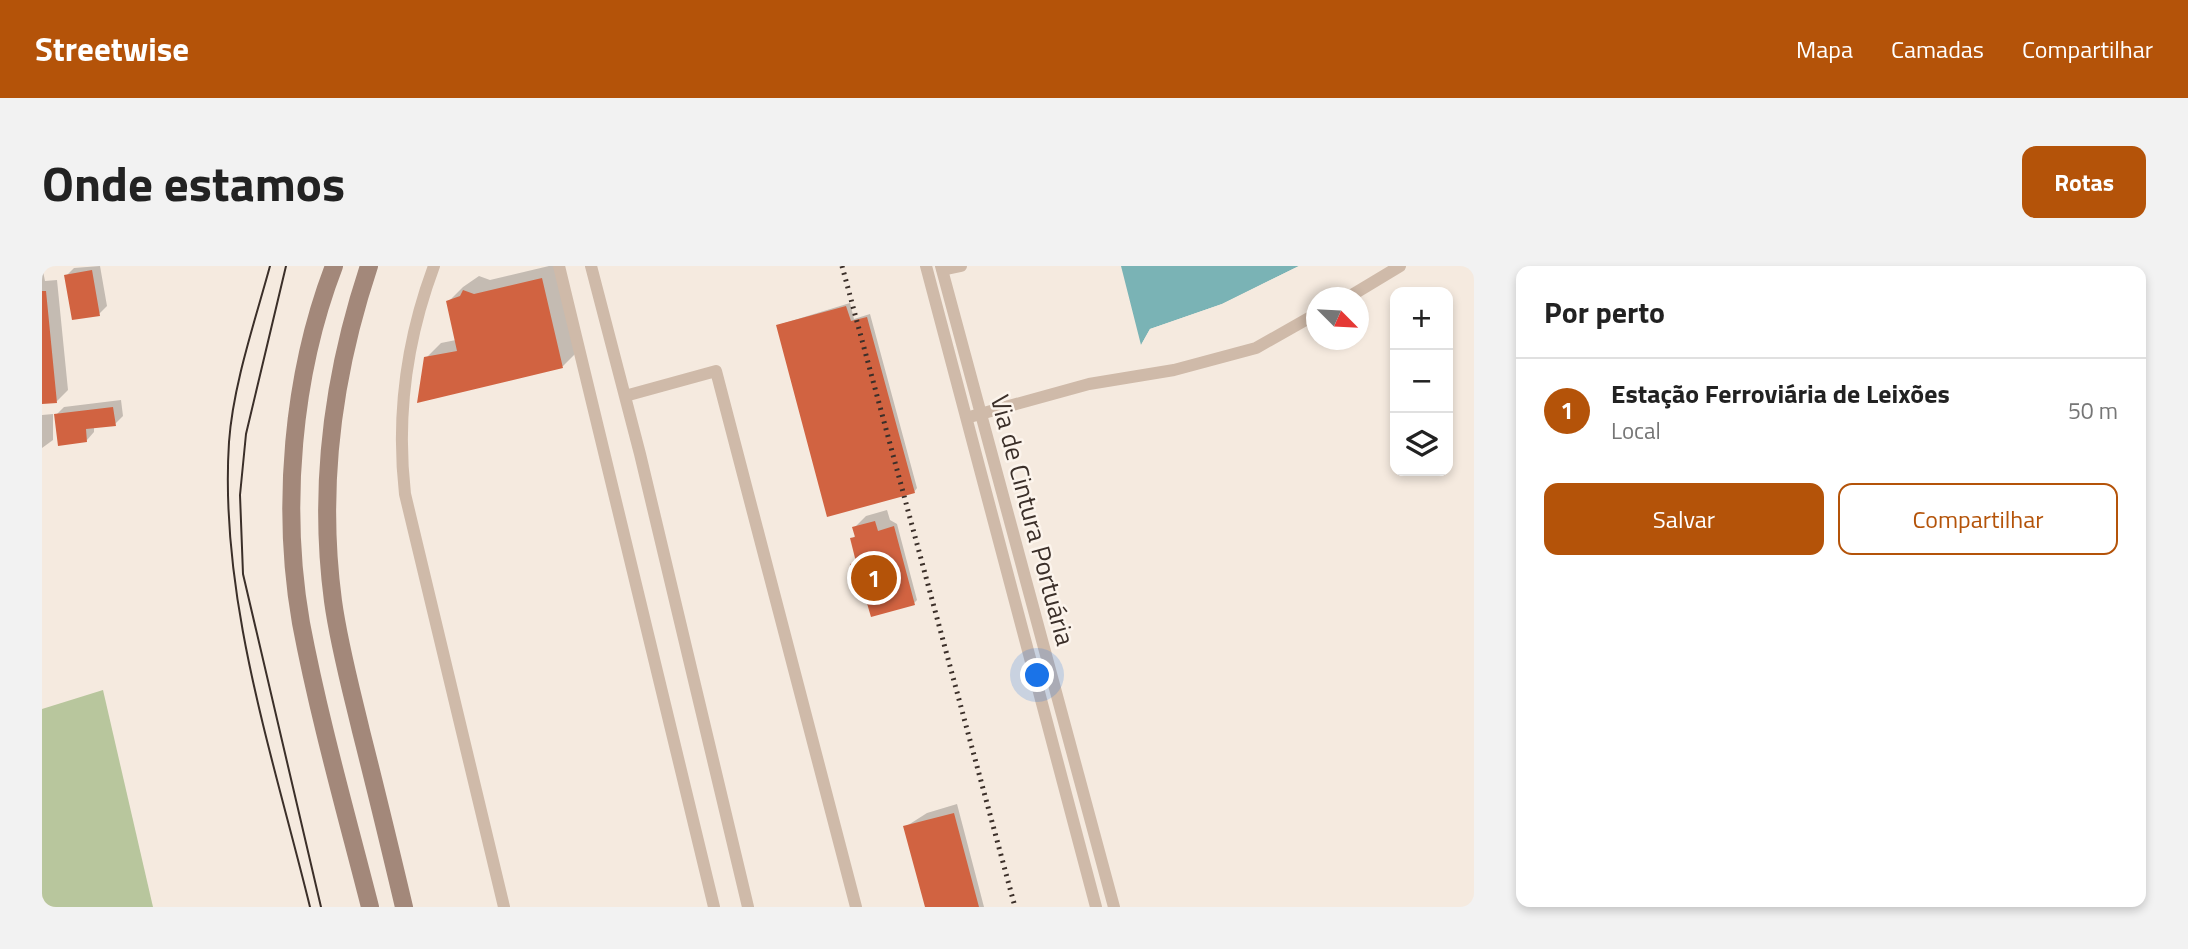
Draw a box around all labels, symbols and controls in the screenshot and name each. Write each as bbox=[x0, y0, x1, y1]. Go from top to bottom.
text: Streetwise bbox=[35, 24, 189, 74]
text: Mapa bbox=[1796, 31, 1853, 67]
text: Camadas bbox=[1891, 31, 1984, 67]
text: Compartilhar bbox=[2022, 31, 2153, 67]
text: Onde estamos bbox=[42, 145, 345, 220]
button: Rotas bbox=[2022, 146, 2146, 218]
north arrow bbox=[1306, 287, 1369, 350]
map controls bbox=[1390, 287, 1453, 476]
button: + bbox=[1390, 287, 1453, 350]
text: Por perto bbox=[1544, 289, 1665, 335]
button: − bbox=[1390, 350, 1453, 413]
text: Estação Ferroviária de Leixões bbox=[1611, 374, 1950, 413]
street label: Via de Cintura Portuária bbox=[981, 390, 1085, 650]
text: 1 bbox=[1561, 393, 1573, 428]
text: 50 m bbox=[2068, 393, 2118, 428]
button: layers bbox=[1390, 413, 1453, 476]
text: Local bbox=[1611, 413, 1661, 448]
button: Salvar bbox=[1544, 483, 1824, 555]
button: Compartilhar bbox=[1838, 483, 2118, 555]
pin: 1 bbox=[851, 552, 897, 604]
your location bbox=[1020, 658, 1054, 692]

